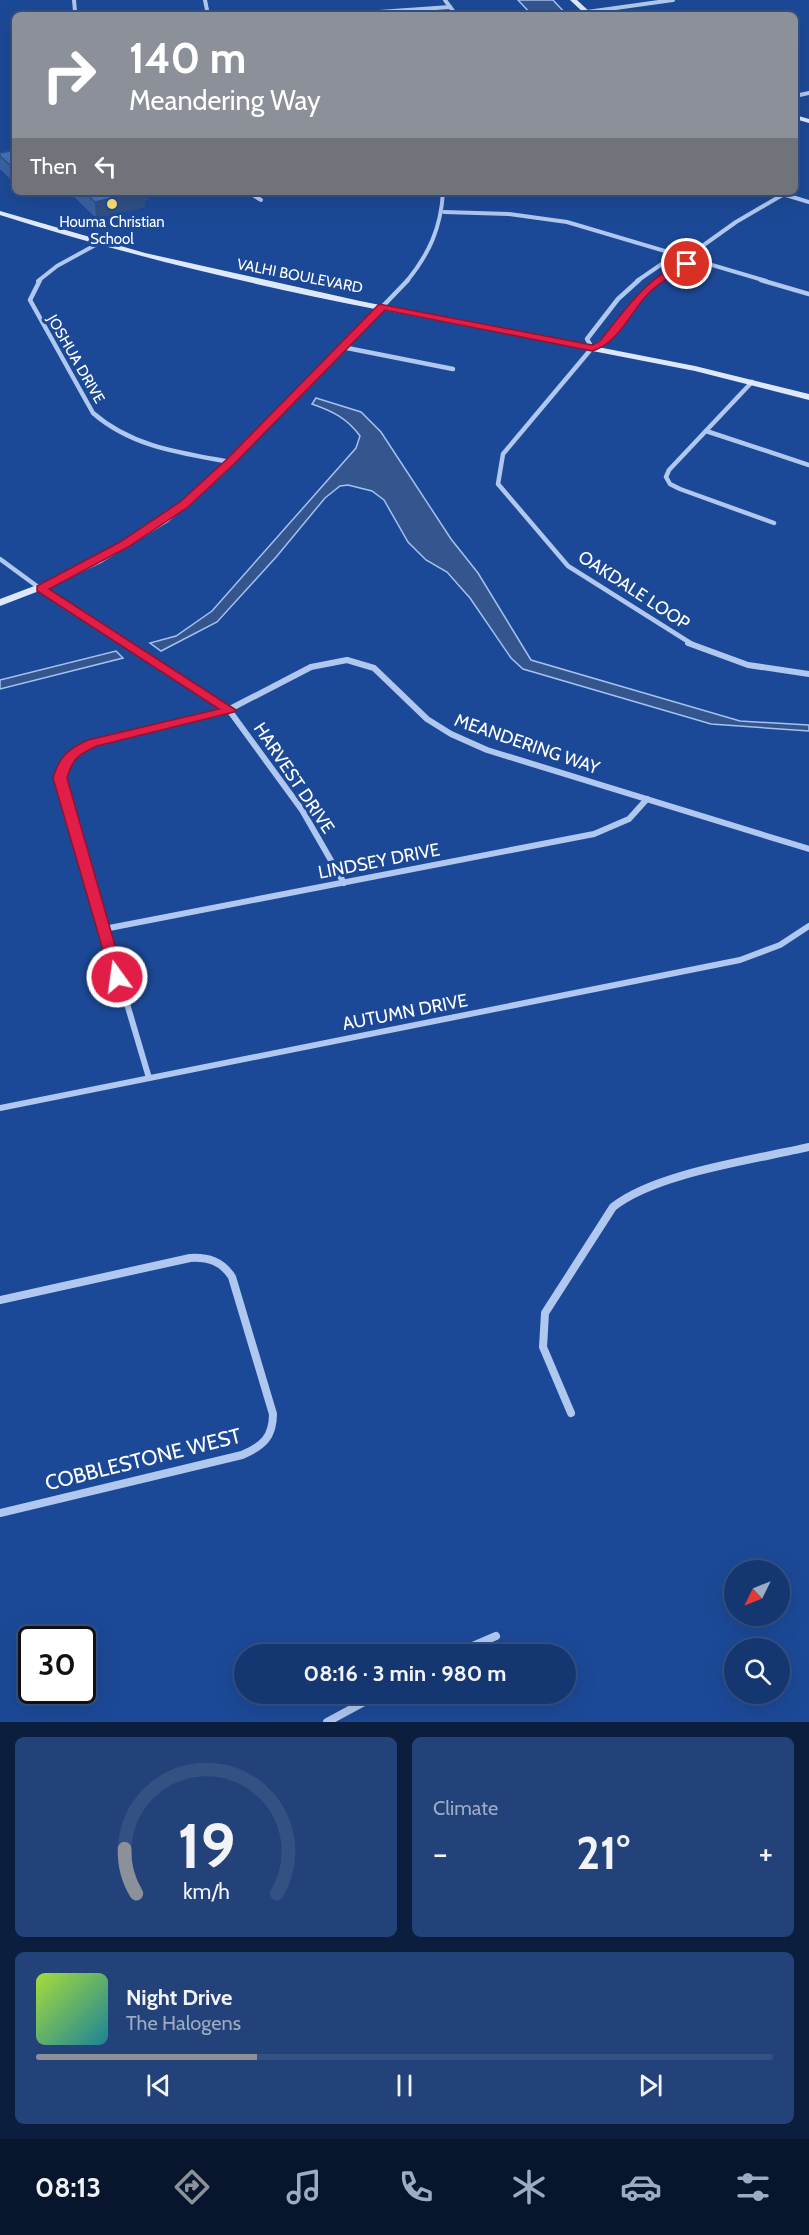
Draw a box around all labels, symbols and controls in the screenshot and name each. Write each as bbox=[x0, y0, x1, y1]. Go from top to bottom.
text: 140 m bbox=[129, 32, 246, 84]
icon: right bbox=[30, 36, 108, 114]
text: Meandering Way bbox=[129, 84, 321, 117]
icon: left bbox=[89, 150, 122, 183]
text: Then bbox=[30, 153, 77, 180]
marker: Houma Christian School bbox=[105, 197, 119, 211]
place label: Houma Christian School bbox=[59, 213, 165, 248]
pin bbox=[661, 238, 712, 289]
icon: arrive bbox=[670, 247, 703, 280]
street label: VALHI BOULEVARD bbox=[236, 255, 365, 297]
street label: JOSHUA DRIVE bbox=[43, 311, 109, 406]
street label: OAKDALE LOOP bbox=[574, 546, 694, 634]
street label: MEANDERING WAY bbox=[452, 709, 603, 779]
street label: HARVEST DRIVE bbox=[249, 718, 339, 838]
street label: LINDSEY DRIVE bbox=[316, 838, 442, 884]
position arrow bbox=[85, 945, 149, 1009]
street label: AUTUMN DRIVE bbox=[341, 989, 469, 1035]
street label: COBBLESTONE WEST bbox=[42, 1423, 244, 1495]
north arrow bbox=[724, 1560, 790, 1626]
map controls bbox=[724, 1560, 790, 1704]
speed limit sign: 30 bbox=[18, 1626, 96, 1704]
button: search bbox=[724, 1638, 790, 1704]
text: 08:16 · 3 min · 980 m bbox=[304, 1660, 506, 1687]
text: Climate bbox=[433, 1796, 498, 1820]
text: 19 bbox=[177, 1808, 235, 1884]
text: 21° bbox=[576, 1826, 630, 1880]
text: − bbox=[433, 1833, 448, 1873]
text: + bbox=[758, 1833, 773, 1873]
text: km/h bbox=[183, 1878, 229, 1904]
text: Night Drive bbox=[126, 1984, 232, 2011]
text: The Halogens bbox=[126, 2011, 241, 2035]
icon: previous bbox=[142, 2069, 175, 2102]
icon: pause bbox=[388, 2069, 421, 2102]
icon: next bbox=[634, 2069, 667, 2102]
icon: directions bbox=[171, 2166, 213, 2208]
icon: music bbox=[283, 2166, 325, 2208]
icon: phone bbox=[395, 2166, 437, 2208]
icon: climate bbox=[508, 2166, 550, 2208]
icon: car bbox=[620, 2166, 662, 2208]
icon: filters bbox=[732, 2166, 774, 2208]
text: 08:13 bbox=[35, 2171, 101, 2204]

